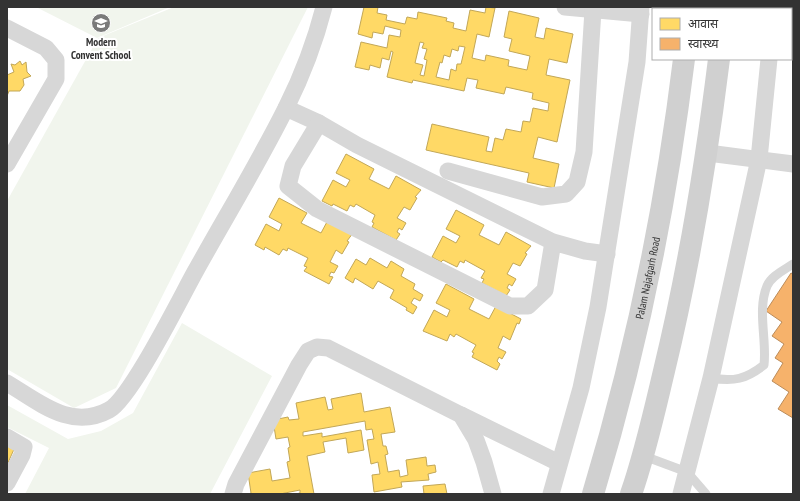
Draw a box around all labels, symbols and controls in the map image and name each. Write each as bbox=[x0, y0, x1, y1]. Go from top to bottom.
legend bbox=[652, 8, 792, 60]
school or university icon: Modern Convent School bbox=[90, 12, 112, 34]
text: आवास bbox=[688, 16, 719, 31]
place label: Modern Convent School bbox=[71, 35, 131, 62]
text: स्वास्थ्य bbox=[688, 36, 720, 51]
street label: Palam Najafgarh Road bbox=[632, 235, 663, 320]

